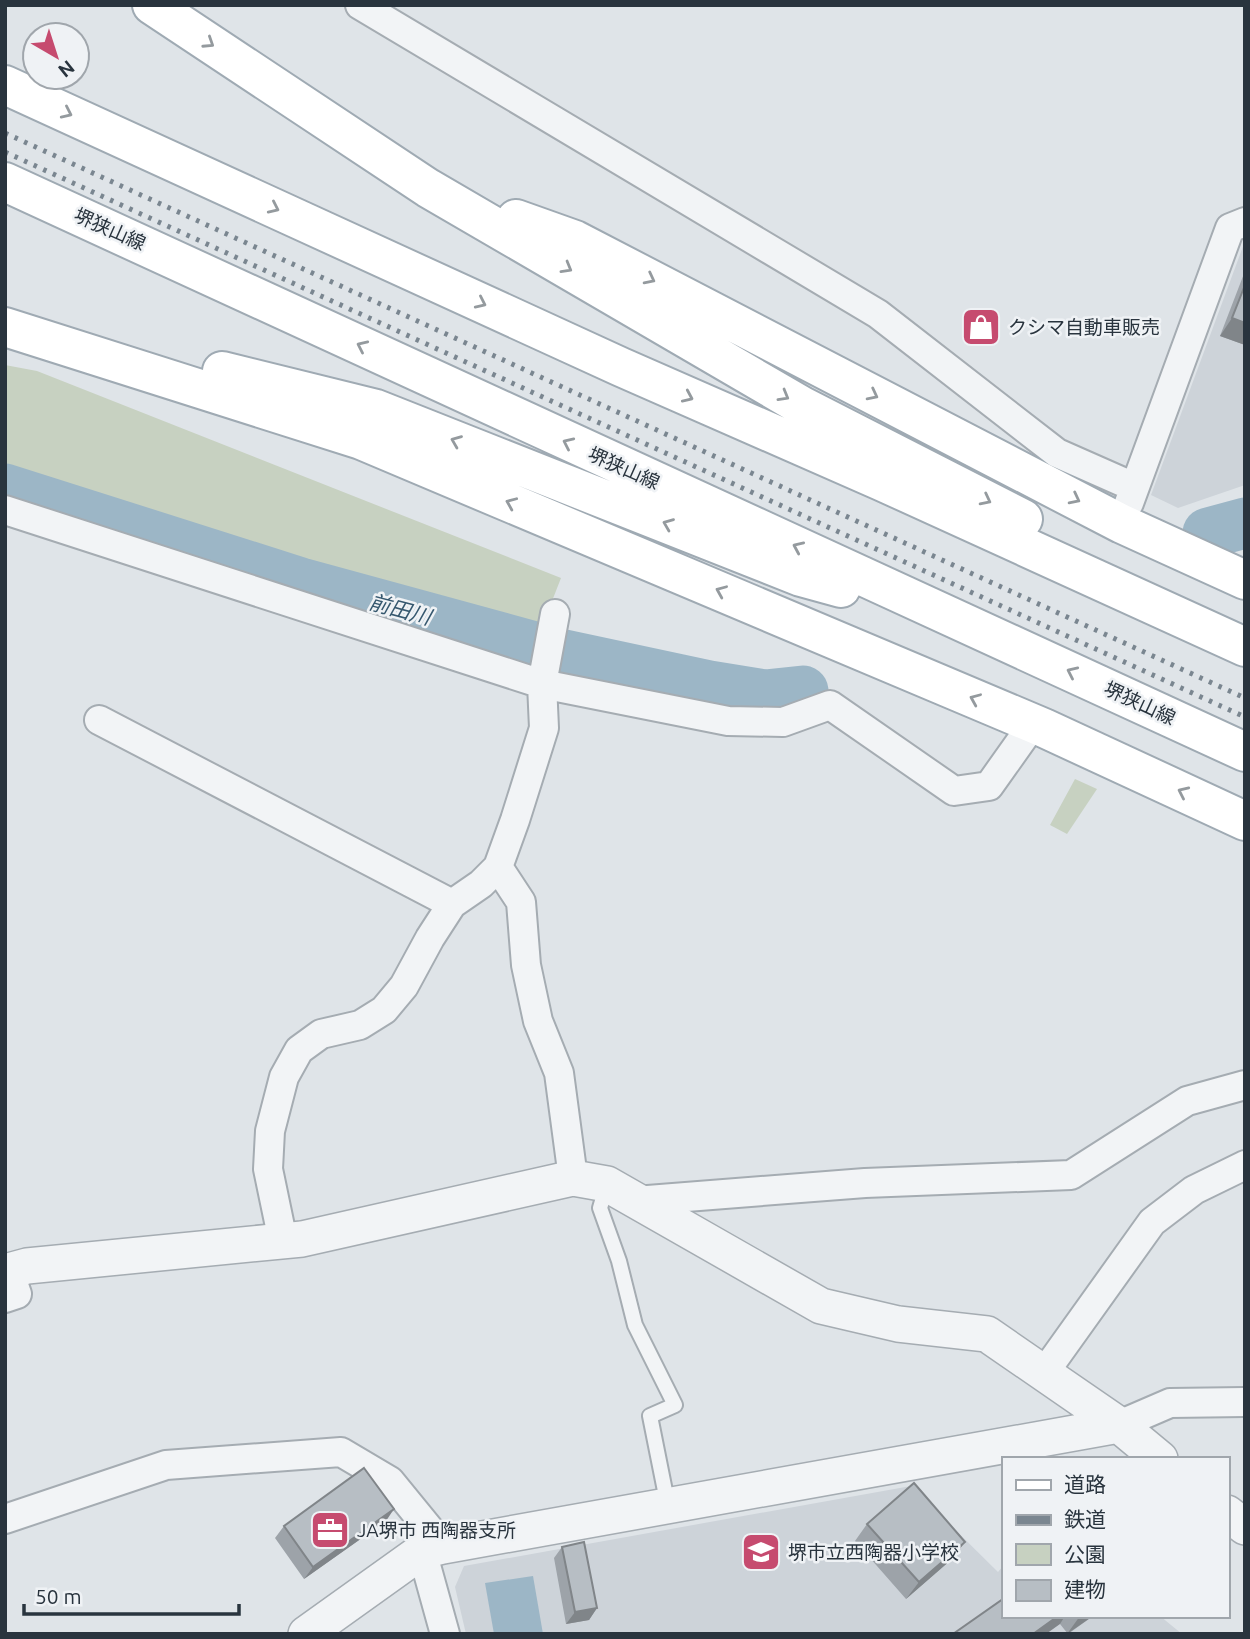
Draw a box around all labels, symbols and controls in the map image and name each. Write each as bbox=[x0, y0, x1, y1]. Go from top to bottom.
north arrow bbox=[21, 21, 91, 91]
one-way arrow bbox=[201, 35, 214, 48]
text: N bbox=[54, 56, 79, 82]
one-way arrow bbox=[60, 105, 72, 119]
one-way arrow bbox=[267, 200, 279, 214]
street label: 堺狭山線 bbox=[71, 203, 149, 255]
one-way arrow bbox=[559, 260, 572, 273]
one-way arrow bbox=[642, 270, 655, 284]
one-way arrow bbox=[474, 295, 486, 309]
shop icon: クシマ自動車販売 bbox=[960, 306, 1002, 348]
place label: クシマ自動車販売 bbox=[1008, 316, 1160, 338]
one-way arrow bbox=[357, 340, 369, 354]
one-way arrow bbox=[866, 386, 878, 400]
one-way arrow bbox=[777, 387, 790, 400]
one-way arrow bbox=[681, 388, 693, 402]
one-way arrow bbox=[451, 435, 463, 449]
one-way arrow bbox=[563, 437, 575, 451]
street label: 堺狭山線 bbox=[585, 442, 663, 494]
one-way arrow bbox=[1068, 491, 1080, 505]
one-way arrow bbox=[979, 492, 991, 506]
one-way arrow bbox=[506, 497, 518, 511]
one-way arrow bbox=[662, 519, 674, 533]
one-way arrow bbox=[793, 541, 805, 555]
one-way arrow bbox=[716, 585, 728, 599]
water label: 前田川 bbox=[367, 589, 436, 629]
one-way arrow bbox=[1066, 666, 1079, 680]
street label: 堺狭山線 bbox=[1101, 677, 1179, 729]
one-way arrow bbox=[970, 693, 983, 707]
one-way arrow bbox=[1178, 786, 1190, 800]
legend bbox=[1002, 1457, 1229, 1618]
text: 道路 bbox=[1064, 1472, 1106, 1496]
text: 鉄道 bbox=[1064, 1507, 1106, 1531]
office icon: JA堺市 西陶器支所 bbox=[309, 1509, 351, 1551]
place label: JA堺市 西陶器支所 bbox=[357, 1519, 516, 1541]
school or university icon: 堺市立西陶器小学校 bbox=[740, 1531, 782, 1573]
place label: 堺市立西陶器小学校 bbox=[788, 1541, 959, 1563]
text: 公園 bbox=[1064, 1542, 1106, 1566]
scale bar bbox=[24, 1572, 240, 1616]
text: 建物 bbox=[1064, 1577, 1106, 1601]
text: 50 m bbox=[35, 1584, 82, 1608]

